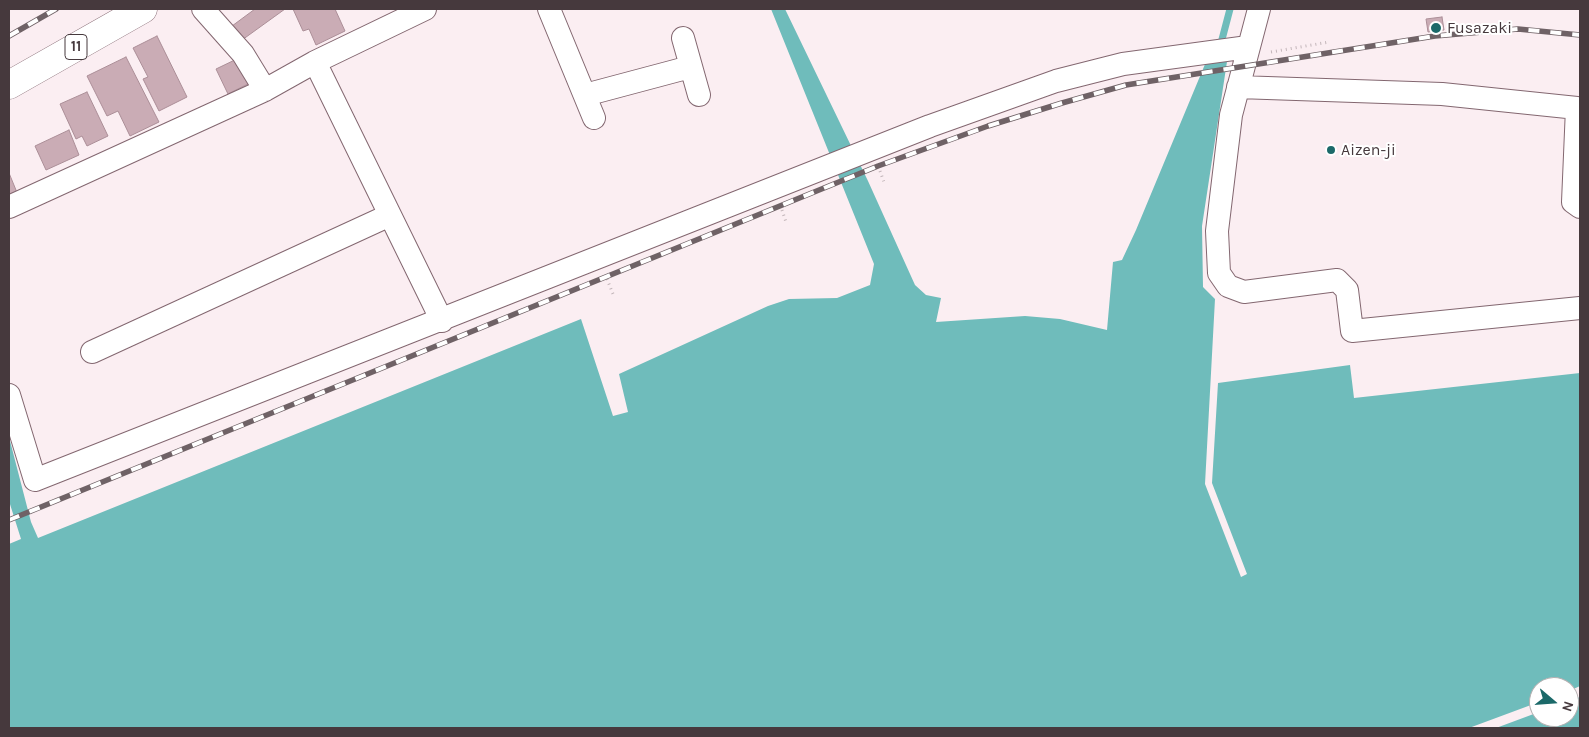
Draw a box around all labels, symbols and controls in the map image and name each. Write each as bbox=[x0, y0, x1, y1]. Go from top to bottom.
place label: Fusazaki bbox=[1447, 18, 1512, 38]
marker: Fusazaki bbox=[1429, 21, 1443, 35]
road number: 11 bbox=[65, 34, 87, 60]
place label: Aizen-ji bbox=[1341, 140, 1396, 160]
marker: Aizen-ji bbox=[1325, 144, 1337, 156]
north arrow bbox=[1529, 677, 1579, 727]
text: N bbox=[1558, 699, 1577, 714]

